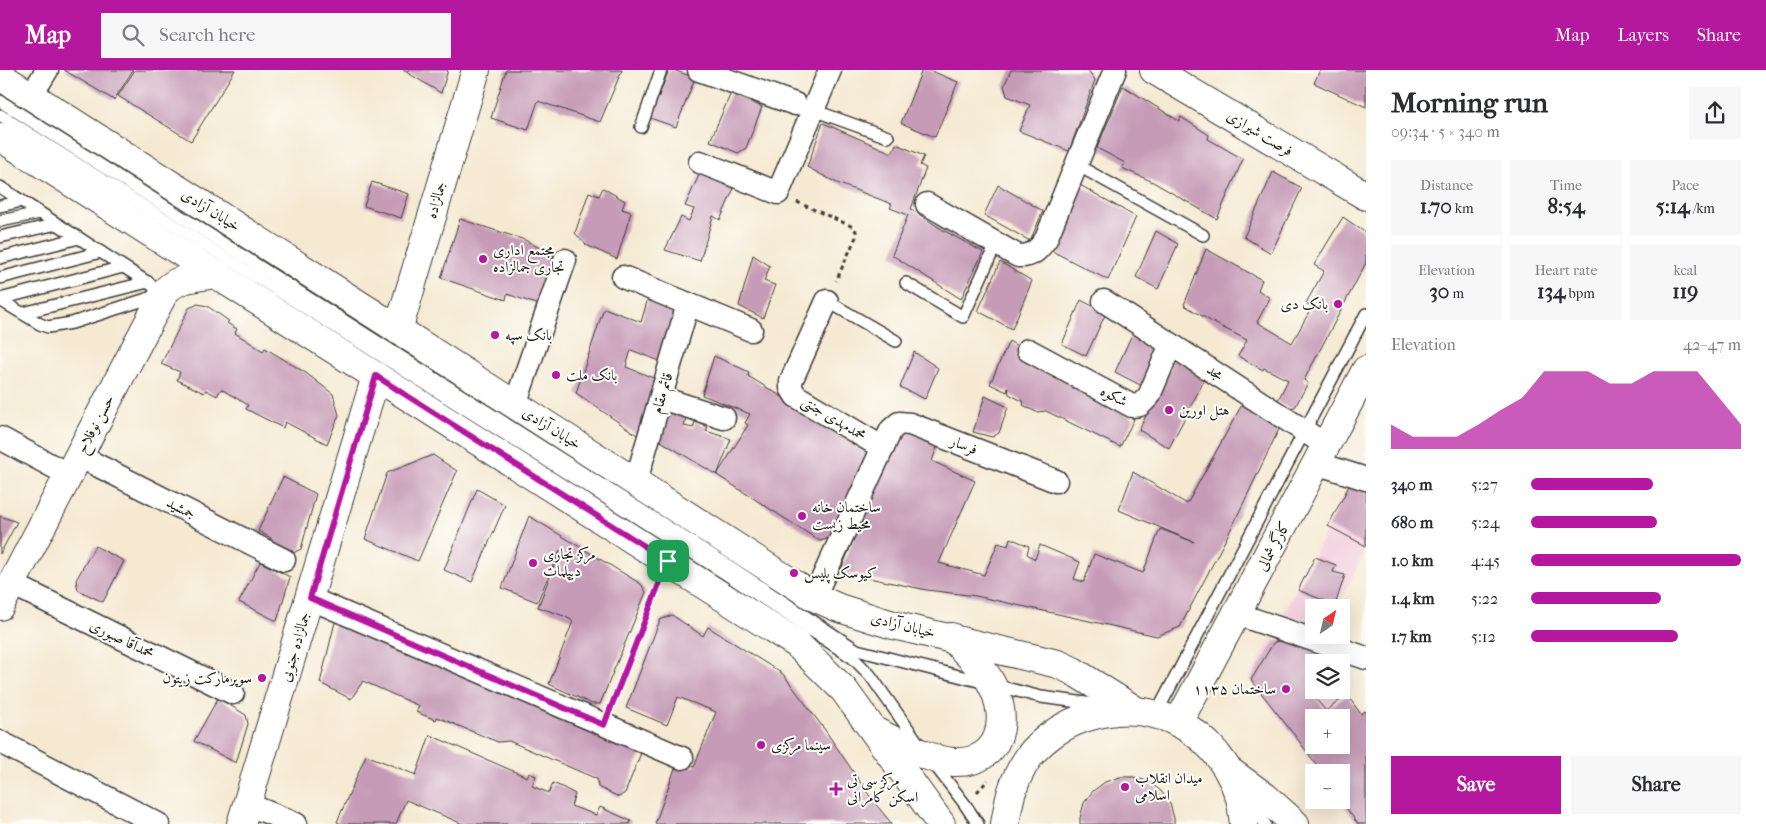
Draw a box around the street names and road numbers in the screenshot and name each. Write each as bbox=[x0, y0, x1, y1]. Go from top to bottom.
street label: فرصت شیرازی bbox=[1223, 106, 1296, 161]
street label: جمالزاده bbox=[422, 179, 450, 221]
street label: خیابان آزادی bbox=[178, 185, 244, 235]
street label: مجد bbox=[1203, 360, 1227, 384]
street label: قائم مقام bbox=[647, 370, 681, 417]
street label: شکوه bbox=[1097, 382, 1131, 410]
street label: حسن نوفلاح bbox=[72, 392, 121, 458]
street label: محمدمهدی جنتی bbox=[797, 392, 870, 446]
street label: خیابان آزادی bbox=[519, 403, 585, 453]
street label: فرسار bbox=[946, 431, 980, 459]
street label: جمشید bbox=[163, 493, 199, 523]
street label: کارگر شمالی bbox=[1252, 518, 1294, 574]
street label: خیابان آزادی bbox=[869, 608, 937, 642]
street label: جمالزاده جنوبی bbox=[276, 610, 316, 684]
street label: محمدآقا صبوری bbox=[87, 616, 157, 662]

